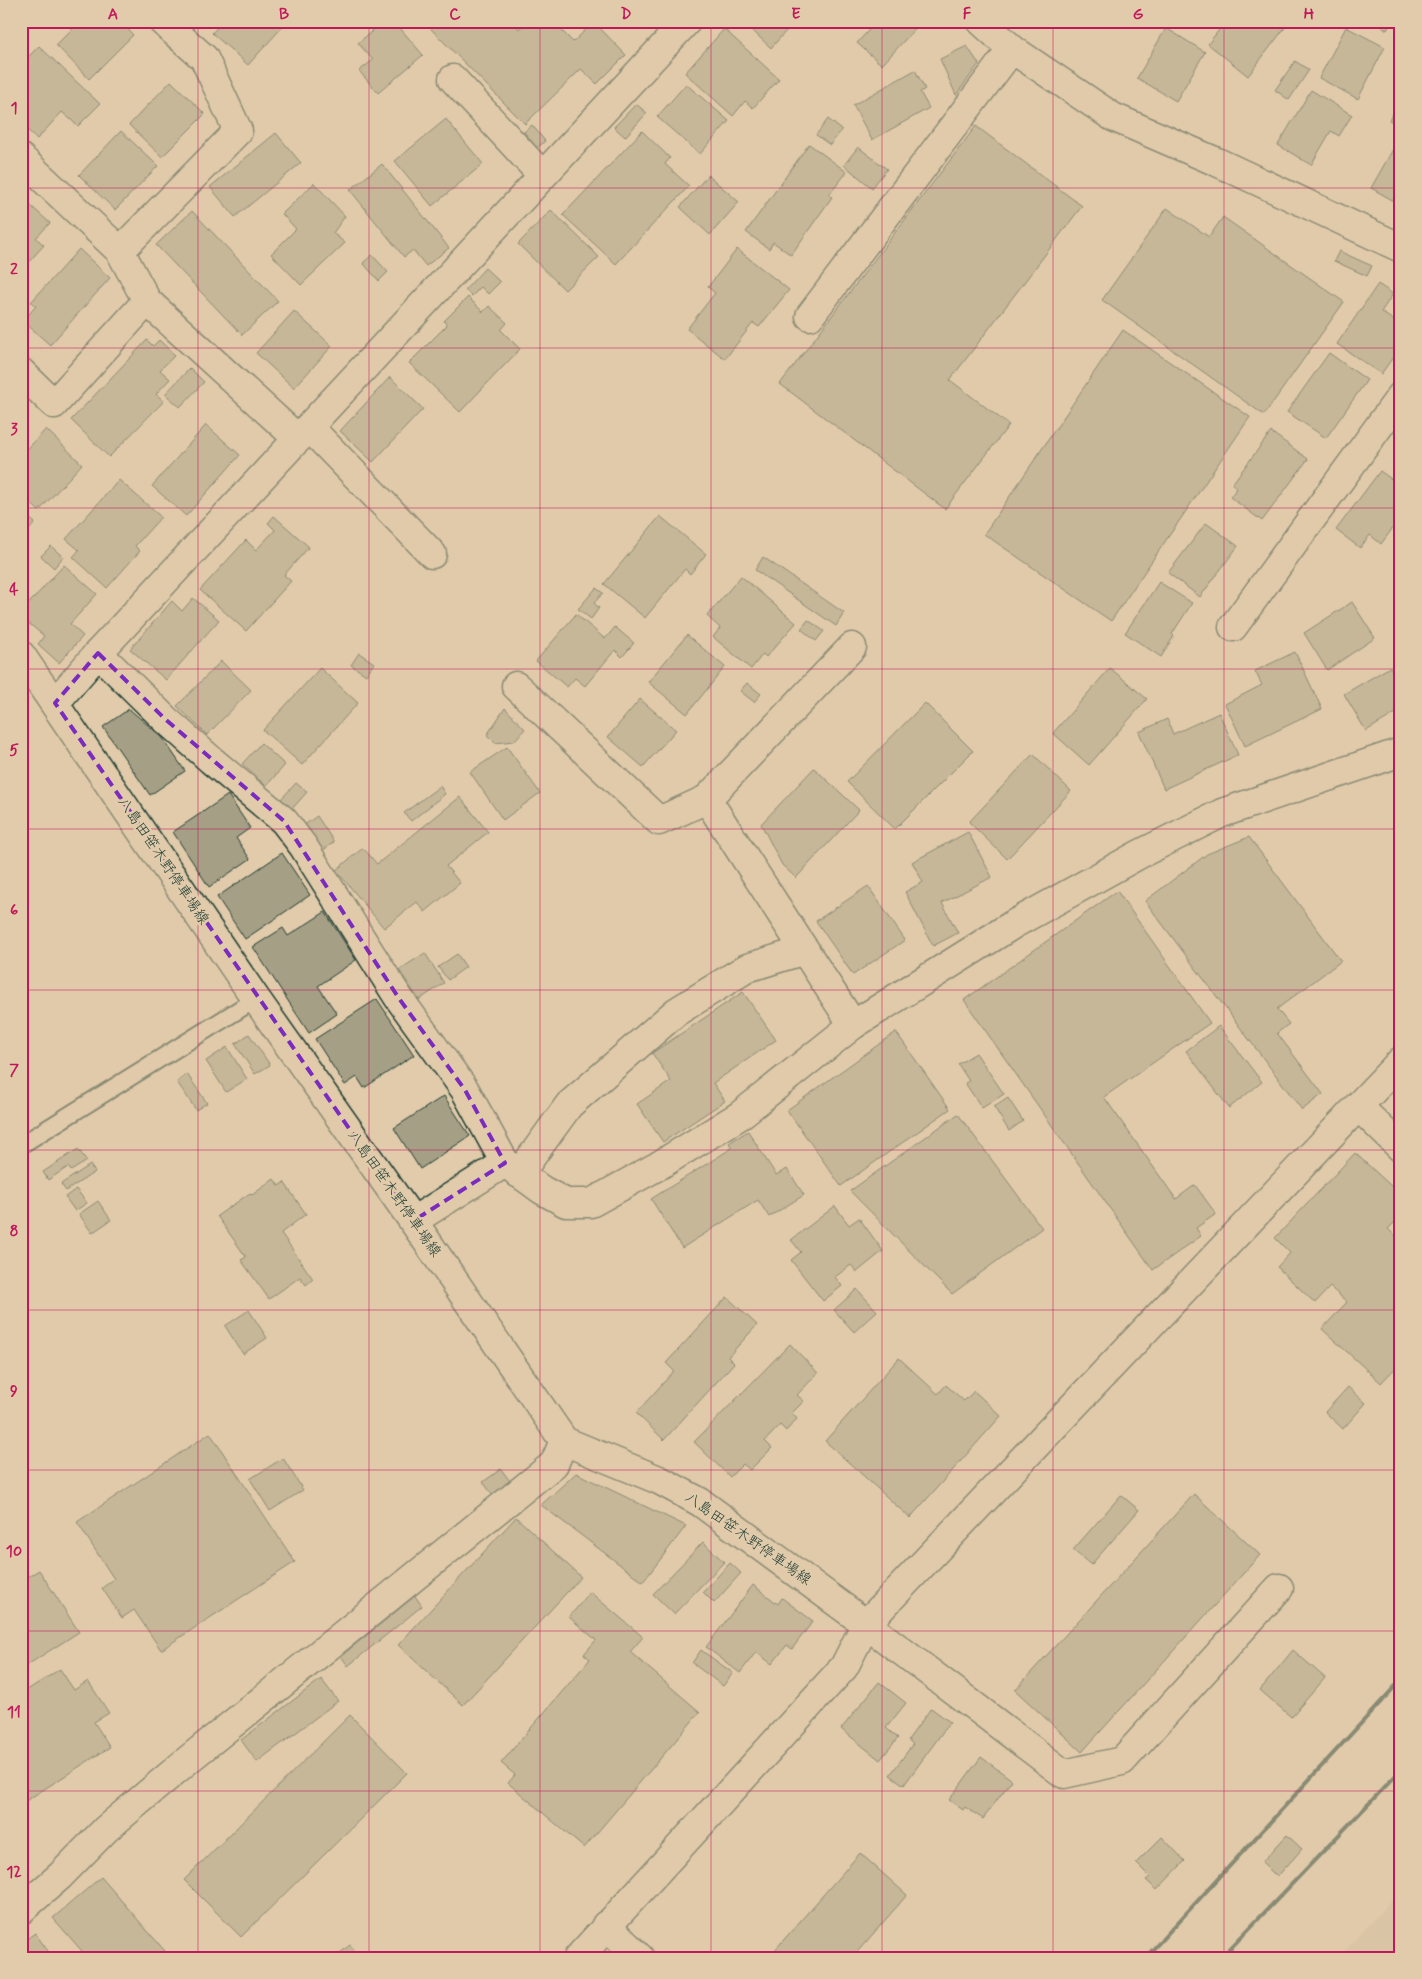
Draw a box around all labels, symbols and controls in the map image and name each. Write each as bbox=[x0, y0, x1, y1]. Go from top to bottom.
text: A bbox=[108, 4, 118, 25]
text: B bbox=[279, 4, 289, 25]
text: C bbox=[449, 4, 461, 25]
text: D bbox=[620, 4, 632, 25]
text: E bbox=[791, 4, 801, 25]
text: F bbox=[963, 4, 972, 25]
text: G bbox=[1133, 4, 1144, 25]
text: H bbox=[1304, 4, 1315, 25]
text: 1 bbox=[10, 98, 18, 119]
text: 2 bbox=[10, 259, 18, 280]
text: 3 bbox=[10, 419, 18, 440]
text: 4 bbox=[9, 579, 19, 600]
text: 5 bbox=[9, 740, 19, 761]
street label: 八島田笹木野停車場線 bbox=[113, 793, 213, 929]
text: 6 bbox=[10, 900, 18, 921]
text: 7 bbox=[9, 1060, 19, 1081]
street label: 八島田笹木野停車場線 bbox=[343, 1127, 445, 1261]
text: 8 bbox=[9, 1221, 19, 1242]
text: 9 bbox=[10, 1381, 18, 1402]
street label: 八島田笹木野停車場線 bbox=[681, 1488, 815, 1590]
text: 10 bbox=[6, 1541, 22, 1562]
text: 11 bbox=[7, 1702, 21, 1723]
text: 12 bbox=[6, 1862, 22, 1883]

